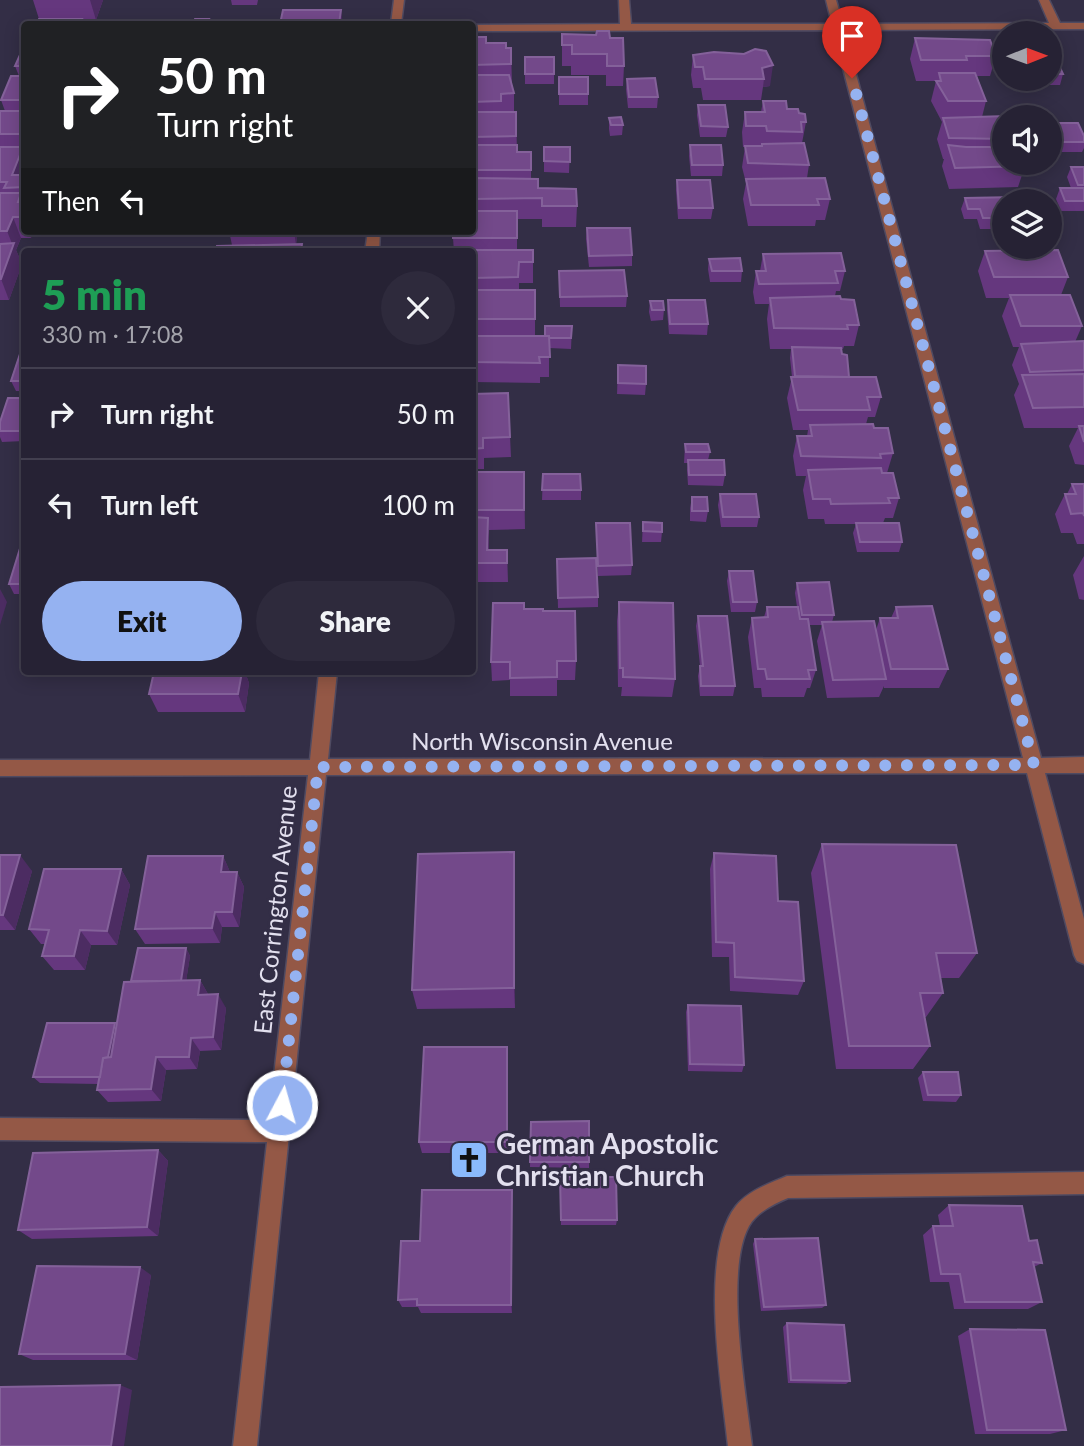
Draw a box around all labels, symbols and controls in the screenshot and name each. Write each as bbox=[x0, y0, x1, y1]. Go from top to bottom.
pin bbox=[822, 6, 882, 78]
icon: arrive bbox=[833, 17, 871, 55]
north arrow bbox=[992, 21, 1062, 91]
map controls bbox=[992, 21, 1062, 259]
text: 50 m bbox=[157, 46, 267, 104]
icon: right bbox=[42, 49, 133, 140]
text: Turn right bbox=[157, 105, 293, 144]
button: sound bbox=[992, 105, 1062, 175]
icon: left bbox=[114, 182, 152, 220]
text: Then bbox=[42, 185, 100, 217]
button: layers bbox=[992, 189, 1062, 259]
text: 5 min bbox=[42, 269, 147, 319]
button: close bbox=[381, 271, 455, 345]
text: 330 m · 17:08 bbox=[42, 320, 184, 348]
icon: right bbox=[42, 395, 80, 433]
text: Turn right bbox=[101, 398, 214, 430]
text: 50 m bbox=[397, 398, 455, 430]
icon: left bbox=[42, 486, 80, 524]
text: Turn left bbox=[101, 489, 198, 521]
text: 100 m bbox=[382, 489, 455, 521]
button: Exit bbox=[42, 581, 242, 661]
button: Share bbox=[256, 581, 455, 661]
street label: North Wisconsin Avenue bbox=[411, 726, 673, 755]
street label: East Corrington Avenue bbox=[247, 784, 302, 1035]
position arrow bbox=[245, 1068, 319, 1142]
place label: German Apostolic Christian Church bbox=[496, 1126, 719, 1192]
church icon: German Apostolic Christian Church bbox=[448, 1139, 490, 1181]

